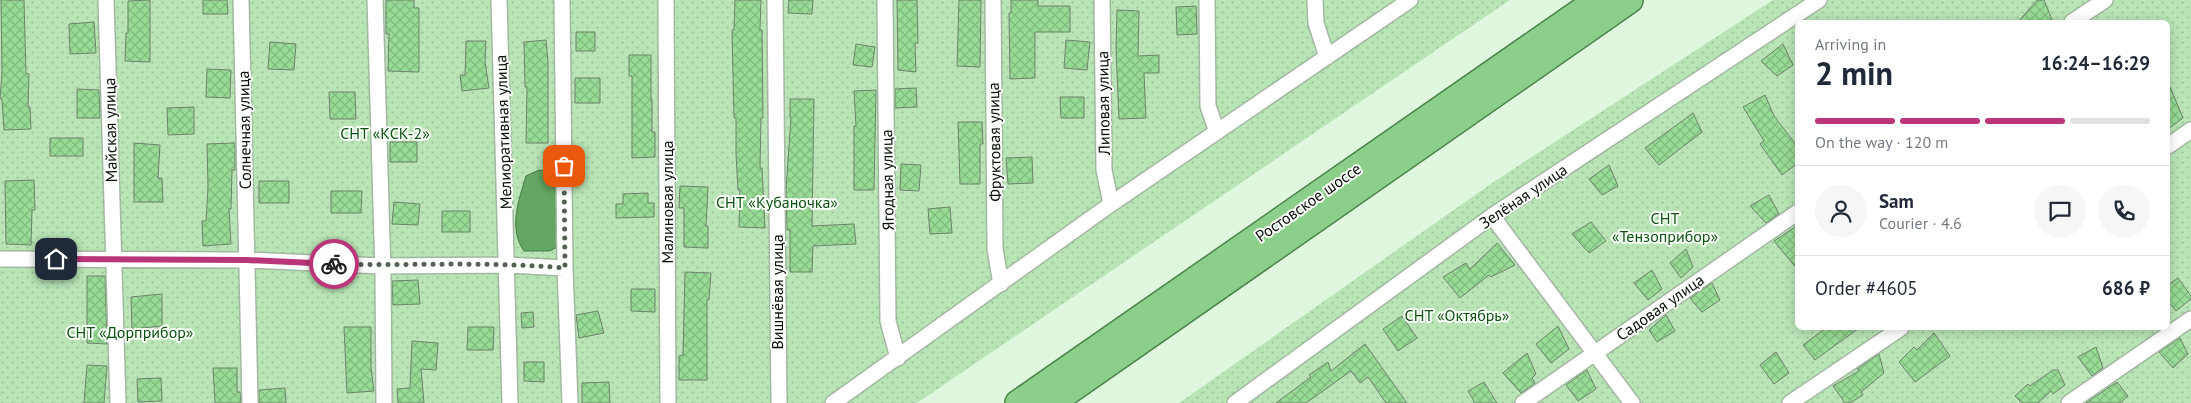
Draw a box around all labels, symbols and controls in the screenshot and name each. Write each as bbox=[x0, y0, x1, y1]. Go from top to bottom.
text: Arriving in bbox=[1815, 34, 1886, 54]
street label: Липовая улица bbox=[1092, 51, 1114, 156]
text: 16:24–16:29 bbox=[2041, 51, 2150, 75]
text: 2 min bbox=[1815, 52, 1893, 94]
street label: Мелиоративная улица bbox=[490, 54, 516, 210]
street label: Солнечная улица bbox=[233, 70, 255, 190]
street label: Майская улица bbox=[99, 77, 121, 183]
street label: Фруктовая улица bbox=[983, 82, 1005, 202]
park label: СНТ «КСК-2» bbox=[340, 123, 430, 143]
street label: Ягодная улица bbox=[876, 129, 898, 231]
text: On the way · 120 m bbox=[1815, 132, 1948, 152]
street label: Малиновая улица bbox=[657, 140, 677, 264]
pin bbox=[543, 145, 585, 187]
icon: bag bbox=[550, 152, 578, 180]
street label: Ростовское шоссе bbox=[1251, 158, 1365, 246]
street label: Зелёная улица bbox=[1475, 159, 1571, 233]
button: person bbox=[1815, 185, 1867, 237]
button: chat bbox=[2034, 185, 2086, 237]
button: phone bbox=[2098, 185, 2150, 237]
text: Sam bbox=[1879, 189, 1914, 213]
park label: СНТ «Кубаночка» bbox=[716, 192, 838, 212]
park label: СНТ «Тензоприбор» bbox=[1612, 208, 1718, 246]
text: Courier · 4.6 bbox=[1879, 213, 1962, 233]
street label: Вишнёвая улица bbox=[767, 234, 787, 350]
pin bbox=[35, 238, 77, 280]
courier bbox=[309, 239, 359, 289]
icon: home bbox=[42, 245, 70, 273]
icon: bike bbox=[320, 250, 348, 278]
street label: Садовая улица bbox=[1612, 269, 1708, 345]
text: Order #4605 bbox=[1815, 276, 1918, 300]
text: 686 ₽ bbox=[2102, 276, 2150, 300]
park label: СНТ «Октябрь» bbox=[1405, 305, 1510, 325]
park label: СНТ «Дорприбор» bbox=[66, 322, 194, 342]

